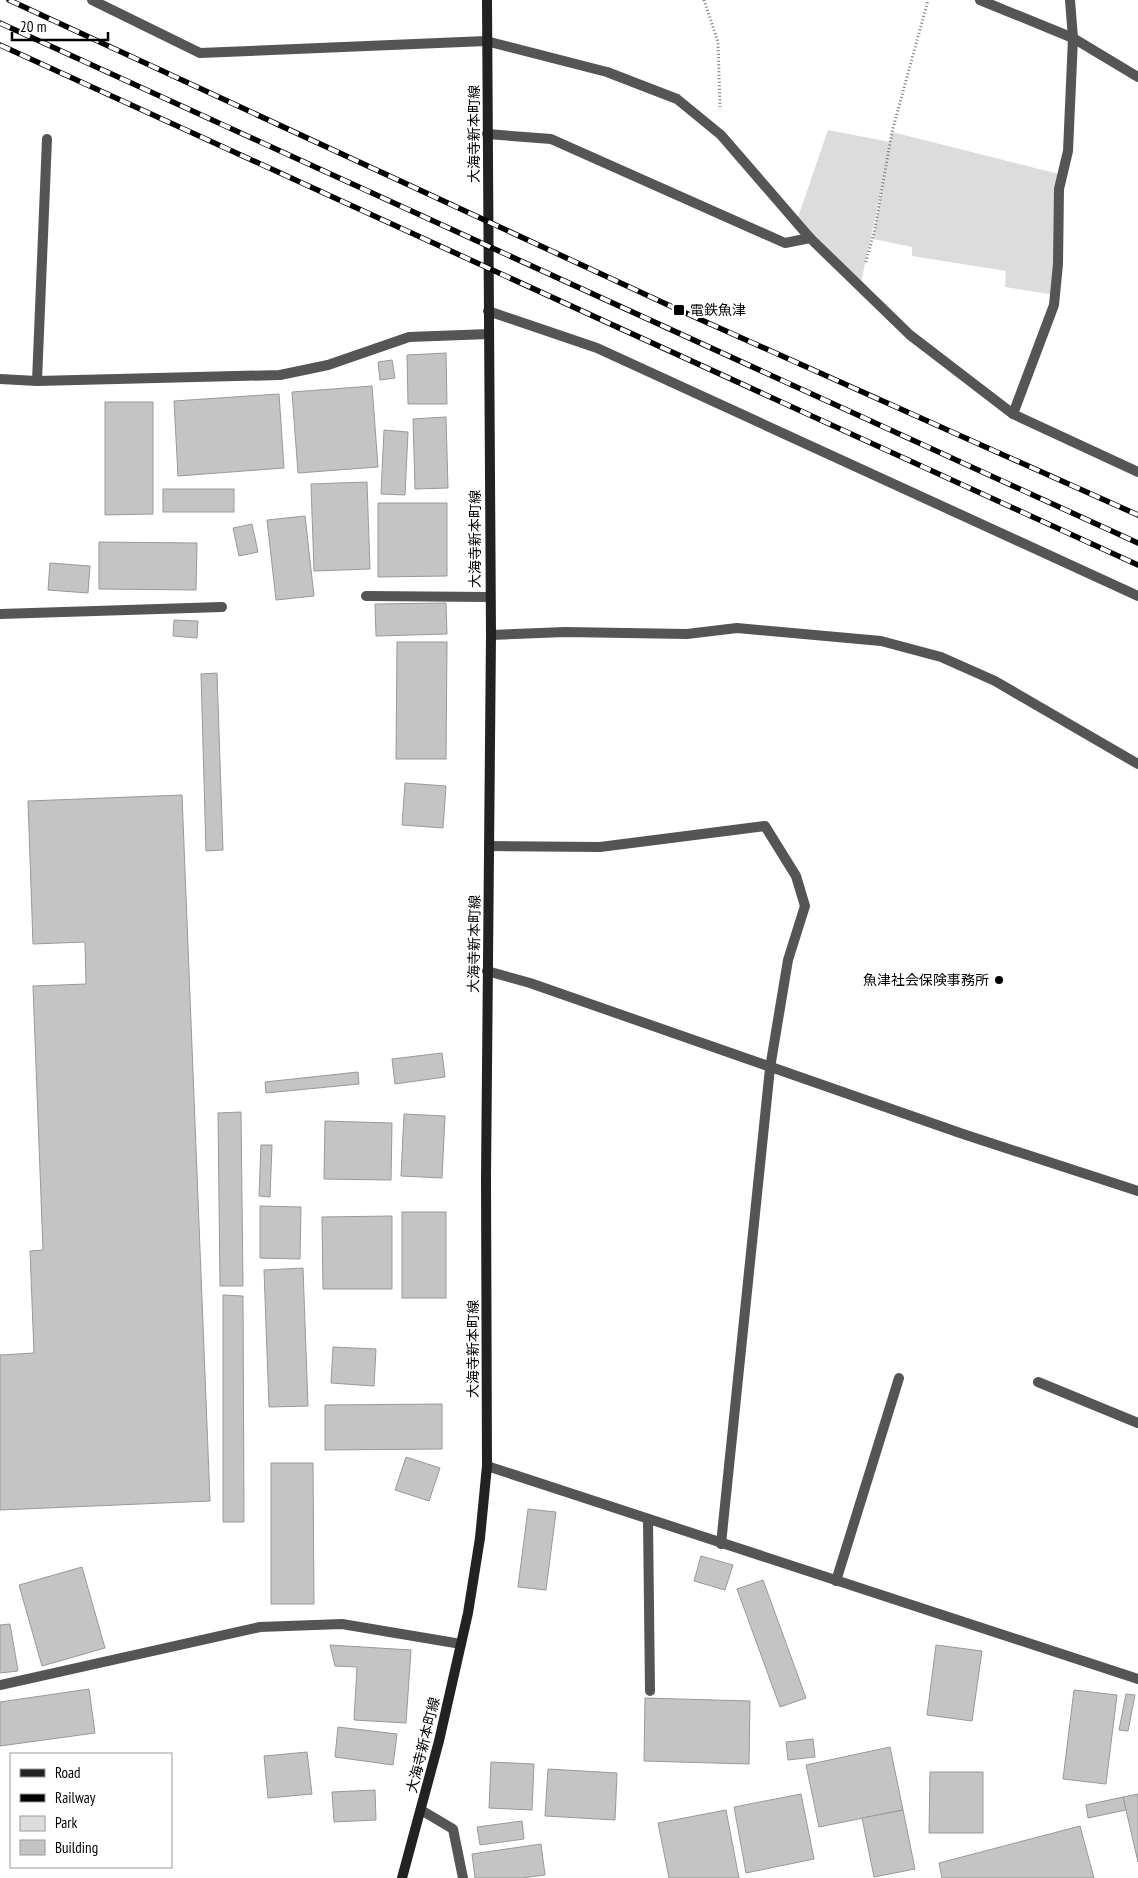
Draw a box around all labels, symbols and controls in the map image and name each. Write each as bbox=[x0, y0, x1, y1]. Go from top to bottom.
scale bar bbox=[12, 10, 109, 42]
text: 20 m bbox=[20, 17, 46, 36]
street label: 大海寺新本町線 bbox=[465, 85, 483, 183]
place label: 電鉄魚津 bbox=[690, 301, 746, 319]
marker: 電鉄魚津 bbox=[672, 303, 686, 317]
street label: 大海寺新本町線 bbox=[466, 490, 484, 588]
street label: 大海寺新本町線 bbox=[464, 895, 484, 993]
place label: 魚津社会保険事務所 bbox=[863, 971, 989, 989]
marker: 魚津社会保険事務所 bbox=[993, 974, 1005, 986]
street label: 大海寺新本町線 bbox=[464, 1300, 482, 1398]
street label: 大海寺新本町線 bbox=[402, 1695, 444, 1795]
legend bbox=[10, 1753, 172, 1868]
text: Road bbox=[55, 1763, 81, 1782]
text: Railway bbox=[55, 1788, 96, 1807]
text: Park bbox=[55, 1813, 77, 1832]
text: Building bbox=[55, 1838, 98, 1857]

